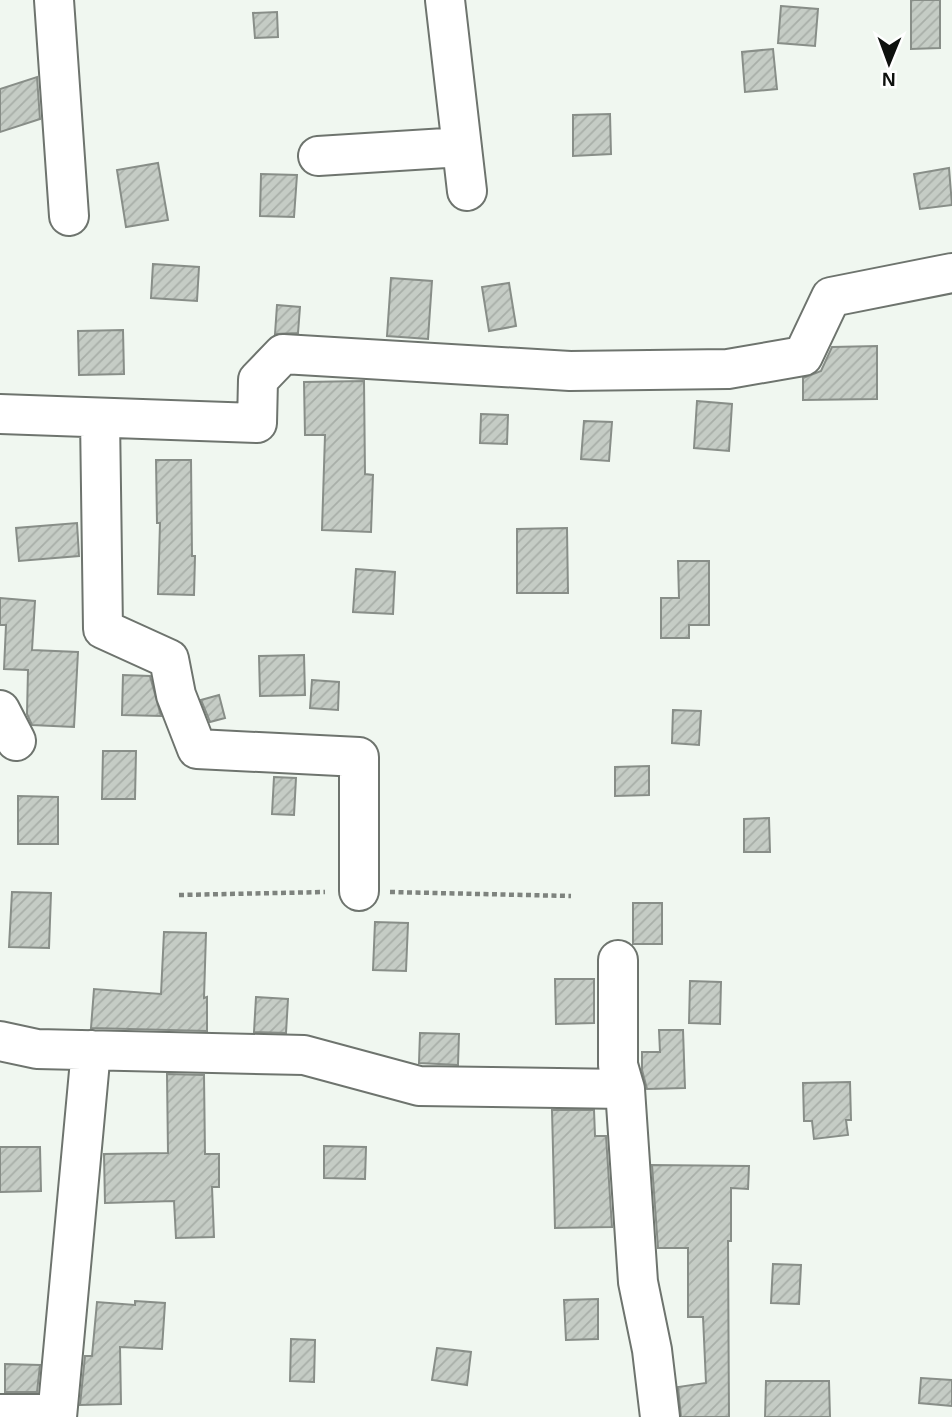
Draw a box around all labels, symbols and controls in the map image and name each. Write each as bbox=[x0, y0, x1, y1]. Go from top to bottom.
north arrow bbox=[854, 28, 924, 98]
text: N bbox=[882, 69, 896, 90]

